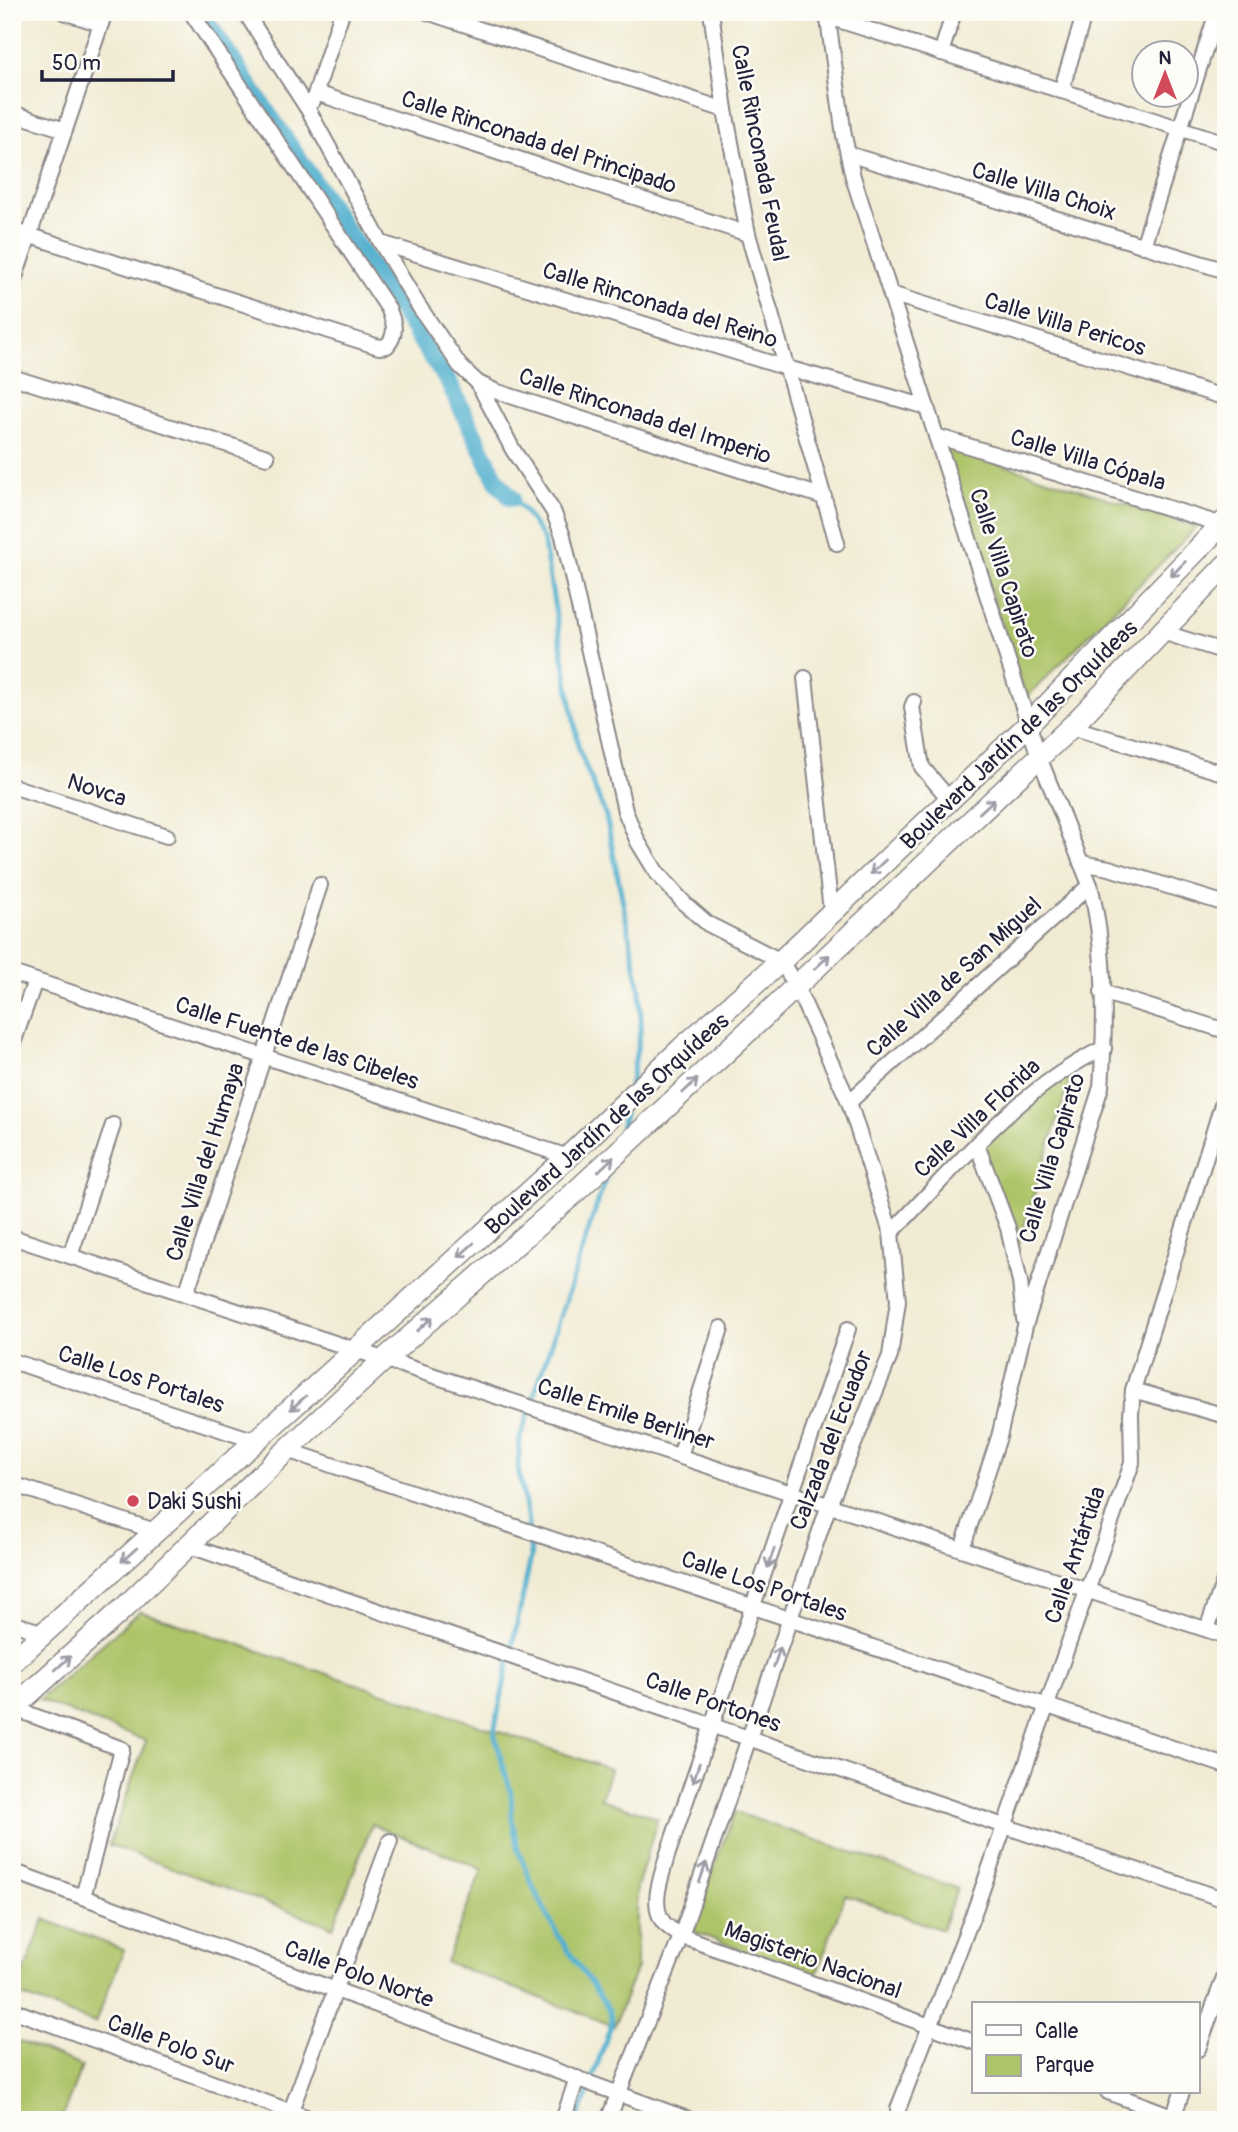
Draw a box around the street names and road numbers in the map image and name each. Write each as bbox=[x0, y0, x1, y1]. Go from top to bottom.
street label: Calle Rinconada Feudal bbox=[725, 42, 795, 264]
street label: Calle Rinconada del Principado bbox=[398, 84, 680, 200]
street label: Calle Villa Choix bbox=[968, 155, 1120, 227]
street label: Calle Rinconada del Reino bbox=[539, 255, 781, 355]
street label: Calle Villa Pericos bbox=[981, 286, 1149, 362]
street label: Calle Rinconada del Imperio bbox=[515, 361, 775, 471]
street label: Calle Villa Cópala bbox=[1007, 423, 1169, 497]
street label: Calle Villa Capirato bbox=[963, 485, 1045, 661]
street label: Boulevard Jardín de las Orquídeas bbox=[894, 614, 1144, 856]
street label: Novca bbox=[64, 767, 130, 813]
street label: Calle Villa de San Miguel bbox=[860, 890, 1048, 1064]
street label: Calle Fuente de las Cibeles bbox=[172, 990, 422, 1096]
street label: Boulevard Jardín de las Orquídeas bbox=[479, 1007, 735, 1241]
street label: Calle Villa Florida bbox=[908, 1052, 1046, 1184]
street label: Calle Villa del Humaya bbox=[159, 1059, 251, 1265]
street label: Calle Villa Capirato bbox=[1012, 1069, 1092, 1247]
street label: Calle Los Portales bbox=[54, 1338, 228, 1420]
street label: Calzada del Ecuador bbox=[783, 1346, 879, 1534]
street label: Calle Emile Berliner bbox=[534, 1372, 718, 1456]
street label: Calle Antártida bbox=[1038, 1482, 1112, 1628]
street label: Calle Los Portales bbox=[677, 1544, 851, 1628]
street label: Calle Portones bbox=[641, 1665, 785, 1739]
street label: Magisterio Nacional bbox=[720, 1914, 906, 2006]
street label: Calle Polo Norte bbox=[280, 1934, 438, 2015]
street label: Calle Polo Sur bbox=[103, 2008, 239, 2080]

